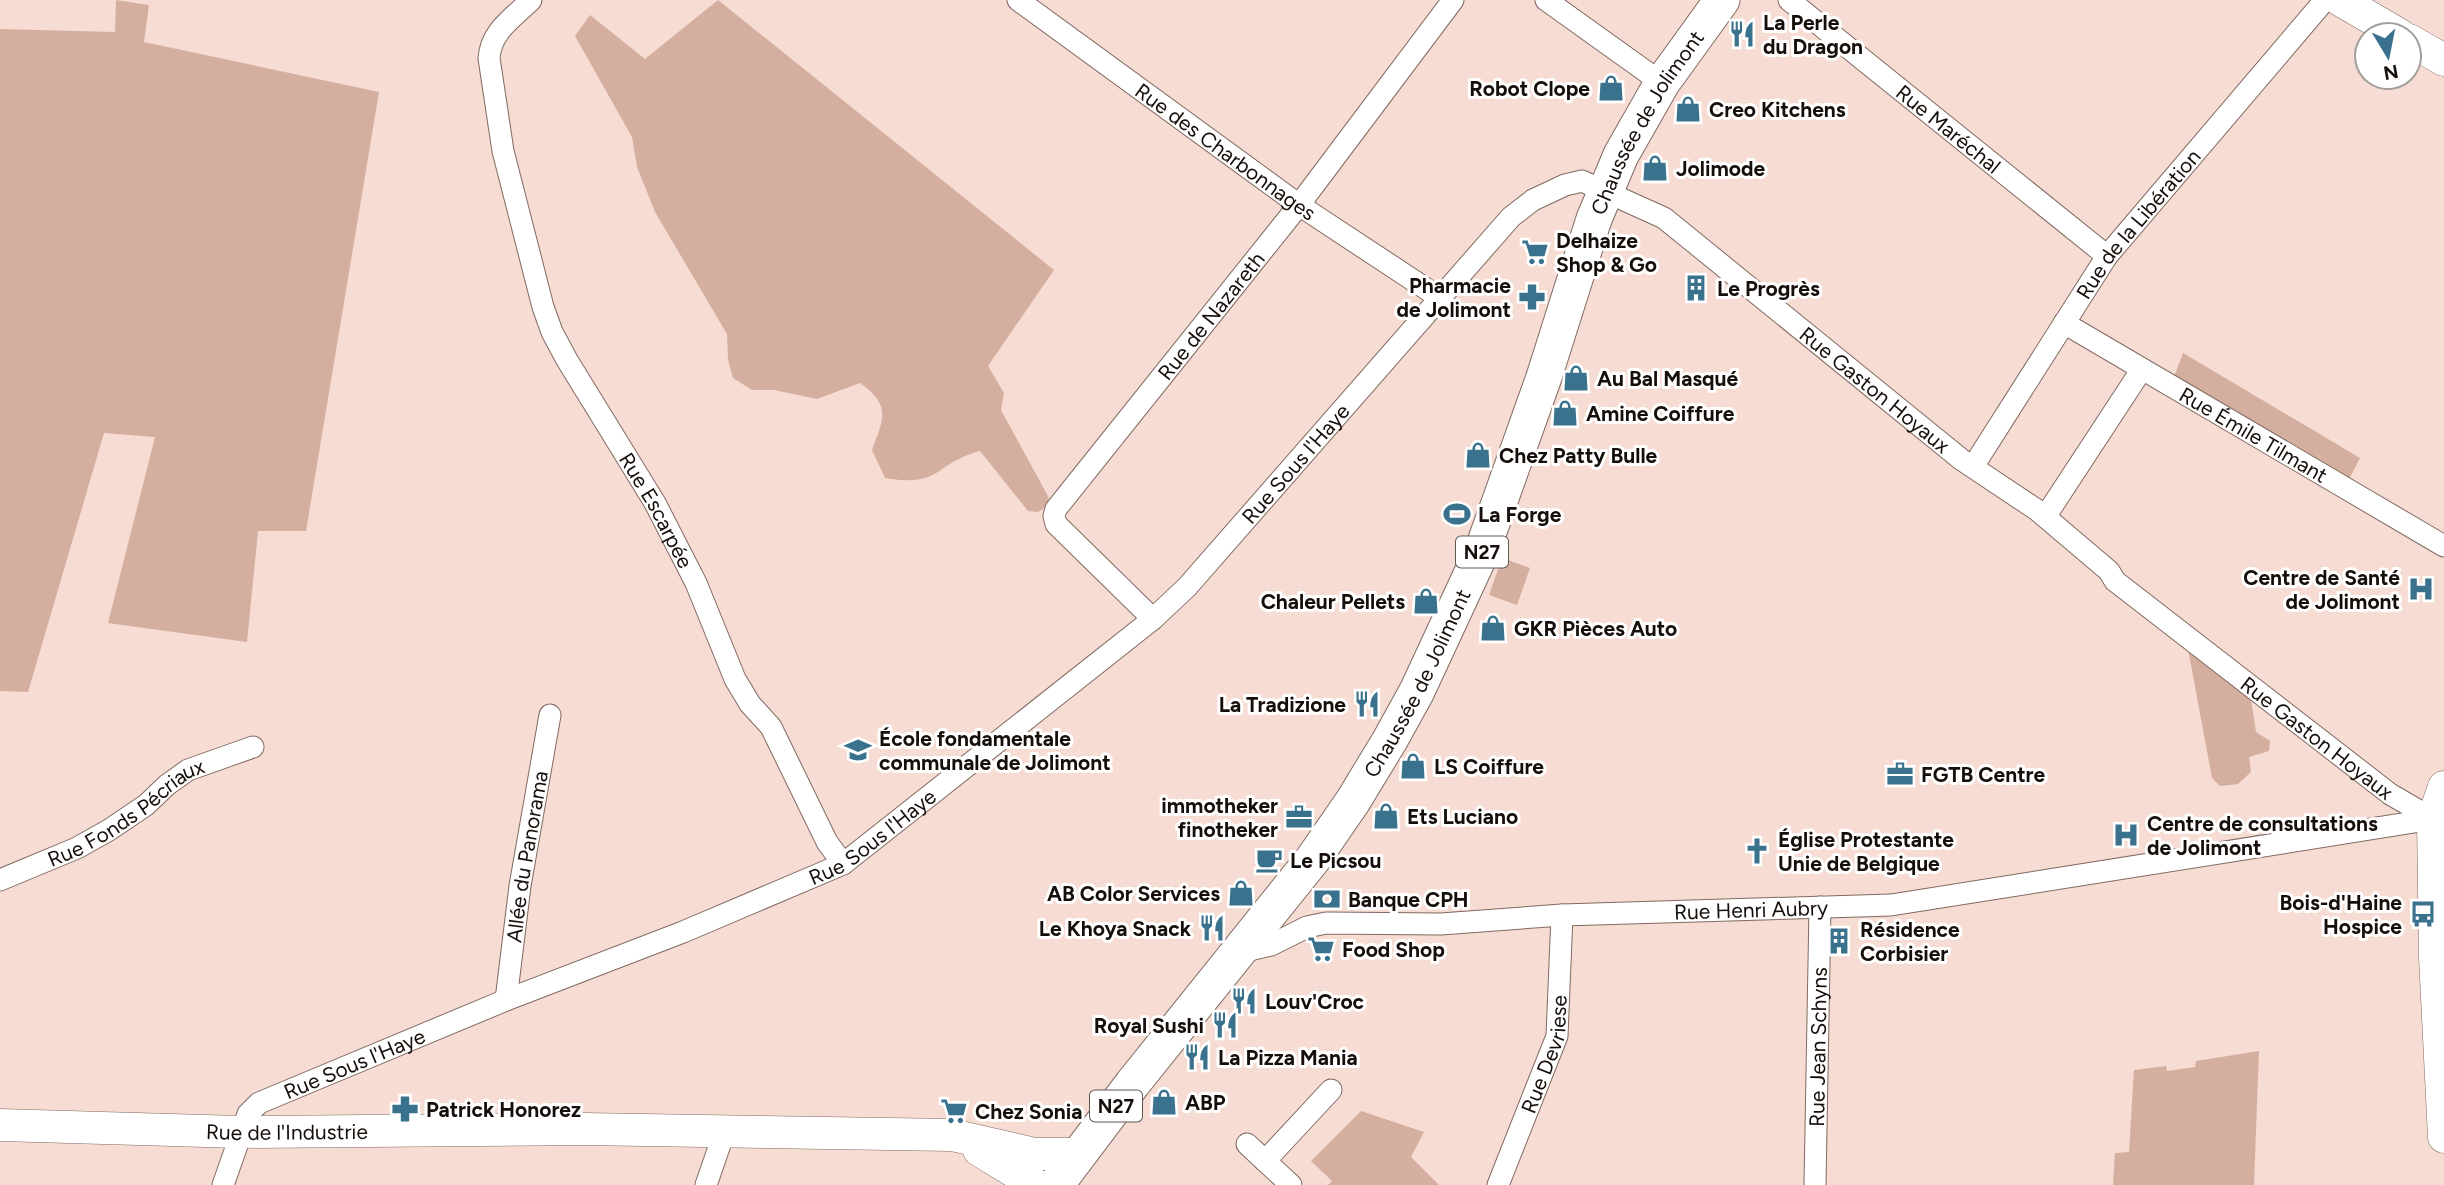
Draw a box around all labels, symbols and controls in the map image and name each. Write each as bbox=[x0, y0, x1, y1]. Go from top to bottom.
place label: La Perle du Dragon bbox=[1763, 10, 1863, 59]
restaurant icon: La Perle du Dragon bbox=[1727, 19, 1757, 49]
north arrow bbox=[2353, 21, 2423, 91]
street label: Chaussée de Jolimont bbox=[1585, 25, 1709, 218]
text: N bbox=[2382, 60, 2400, 85]
shop icon: Robot Clope bbox=[1596, 73, 1626, 103]
place label: Robot Clope bbox=[1469, 76, 1590, 101]
street label: Rue des Charbonnages bbox=[1130, 77, 1321, 225]
street label: Rue Maréchal bbox=[1891, 79, 2006, 178]
shop icon: Creo Kitchens bbox=[1673, 94, 1703, 124]
place label: Creo Kitchens bbox=[1709, 97, 1846, 122]
street label: Rue de la Libération bbox=[2071, 144, 2205, 303]
shop icon: Jolimode bbox=[1640, 153, 1670, 183]
place label: Jolimode bbox=[1676, 156, 1765, 181]
place label: Delhaize Shop & Go bbox=[1556, 228, 1657, 277]
supermarket icon: Delhaize Shop & Go bbox=[1520, 237, 1550, 267]
street label: Rue de Nazareth bbox=[1152, 246, 1269, 385]
place label: Pharmacie de Jolimont bbox=[1397, 273, 1511, 322]
building icon: Le Progrès bbox=[1681, 273, 1711, 303]
place label: Le Progrès bbox=[1717, 276, 1820, 301]
pharmacy icon: Pharmacie de Jolimont bbox=[1517, 282, 1547, 312]
street label: Rue Gaston Hoyaux bbox=[1795, 321, 1955, 458]
shop icon: Au Bal Masqué bbox=[1561, 363, 1591, 393]
place label: Au Bal Masqué bbox=[1597, 366, 1738, 391]
street label: Rue Émile Tilmant bbox=[2175, 381, 2332, 488]
street label: Rue Sous l'Haye bbox=[1236, 398, 1354, 528]
shop icon: Amine Coiffure bbox=[1550, 398, 1580, 428]
place label: Amine Coiffure bbox=[1586, 401, 1735, 426]
shop icon: Chez Patty Bulle bbox=[1463, 440, 1493, 470]
place label: Chez Patty Bulle bbox=[1499, 443, 1658, 468]
street label: Rue Escarpée bbox=[614, 448, 699, 572]
sports icon: La Forge bbox=[1442, 499, 1472, 529]
place label: La Forge bbox=[1478, 502, 1562, 527]
road number: N27 bbox=[1456, 537, 1508, 568]
place label: Centre de Santé de Jolimont bbox=[2243, 565, 2400, 614]
hospital icon: Centre de Santé de Jolimont bbox=[2406, 574, 2436, 604]
street label: Chaussée de Jolimont bbox=[1358, 585, 1475, 782]
shop icon: Chaleur Pellets bbox=[1411, 586, 1441, 616]
place label: Chaleur Pellets bbox=[1261, 589, 1405, 614]
shop icon: GKR Pièces Auto bbox=[1478, 613, 1508, 643]
place label: GKR Pièces Auto bbox=[1514, 616, 1677, 641]
street label: Rue Gaston Hoyaux bbox=[2236, 671, 2398, 804]
restaurant icon: La Tradizione bbox=[1352, 689, 1382, 719]
place label: La Tradizione bbox=[1219, 692, 1346, 717]
place label: École fondamentale communale de Jolimont bbox=[879, 726, 1111, 775]
school or university icon: École fondamentale communale de Jolimont bbox=[843, 735, 873, 765]
shop icon: LS Coiffure bbox=[1398, 751, 1428, 781]
street label: Rue Fonds Pécriaux bbox=[44, 753, 207, 871]
place label: LS Coiffure bbox=[1434, 754, 1544, 779]
office icon: FGTB Centre bbox=[1885, 759, 1915, 789]
place label: FGTB Centre bbox=[1921, 762, 2046, 787]
street label: Allée du Panorama bbox=[501, 769, 553, 944]
street label: Rue Sous l'Haye bbox=[805, 783, 941, 890]
place label: immotheker finotheker bbox=[1161, 793, 1278, 842]
shop icon: Ets Luciano bbox=[1371, 801, 1401, 831]
office icon: immotheker finotheker bbox=[1284, 802, 1314, 832]
place label: Ets Luciano bbox=[1407, 804, 1518, 829]
place label: Centre de consultations de Jolimont bbox=[2147, 811, 2378, 860]
hospital icon: Centre de consultations de Jolimont bbox=[2111, 820, 2141, 850]
place label: Église Protestante Unie de Belgique bbox=[1778, 827, 1954, 876]
church icon: Église Protestante Unie de Belgique bbox=[1742, 836, 1772, 866]
cafe icon: Le Picsou bbox=[1254, 845, 1284, 875]
place label: Le Picsou bbox=[1290, 848, 1381, 873]
shop icon: AB Color Services bbox=[1226, 878, 1256, 908]
place label: AB Color Services bbox=[1047, 881, 1220, 906]
bank icon: Banque CPH bbox=[1312, 884, 1342, 914]
place label: Banque CPH bbox=[1348, 887, 1469, 912]
place label: Bois-d'Haine Hospice bbox=[2279, 890, 2402, 939]
street label: Rue Henri Aubry bbox=[1674, 894, 1828, 924]
bus stop icon: Bois-d'Haine Hospice bbox=[2408, 899, 2438, 929]
restaurant icon: Le Khoya Snack bbox=[1197, 913, 1227, 943]
place label: Le Khoya Snack bbox=[1039, 916, 1192, 941]
place label: Résidence Corbisier bbox=[1860, 917, 1960, 966]
building icon: Résidence Corbisier bbox=[1824, 926, 1854, 956]
supermarket icon: Food Shop bbox=[1306, 934, 1336, 964]
place label: Food Shop bbox=[1342, 937, 1445, 962]
street label: Rue Jean Schyns bbox=[1804, 967, 1831, 1127]
restaurant icon: Louv'Croc bbox=[1229, 986, 1259, 1016]
place label: Louv'Croc bbox=[1265, 989, 1365, 1014]
street label: Rue Devriese bbox=[1515, 994, 1571, 1117]
restaurant icon: Royal Sushi bbox=[1210, 1010, 1240, 1040]
place label: Royal Sushi bbox=[1094, 1013, 1204, 1038]
street label: Rue Sous l'Haye bbox=[280, 1023, 429, 1104]
restaurant icon: La Pizza Mania bbox=[1182, 1042, 1212, 1072]
place label: La Pizza Mania bbox=[1218, 1045, 1358, 1070]
shop icon: ABP bbox=[1149, 1087, 1179, 1117]
road number: N27 bbox=[1090, 1090, 1142, 1122]
place label: ABP bbox=[1185, 1090, 1226, 1115]
pharmacy icon: Patrick Honorez bbox=[390, 1094, 420, 1124]
supermarket icon: Chez Sonia bbox=[939, 1096, 969, 1126]
place label: Patrick Honorez bbox=[426, 1097, 581, 1122]
place label: Chez Sonia bbox=[975, 1099, 1082, 1124]
street label: Rue de l'Industrie bbox=[206, 1118, 368, 1145]

